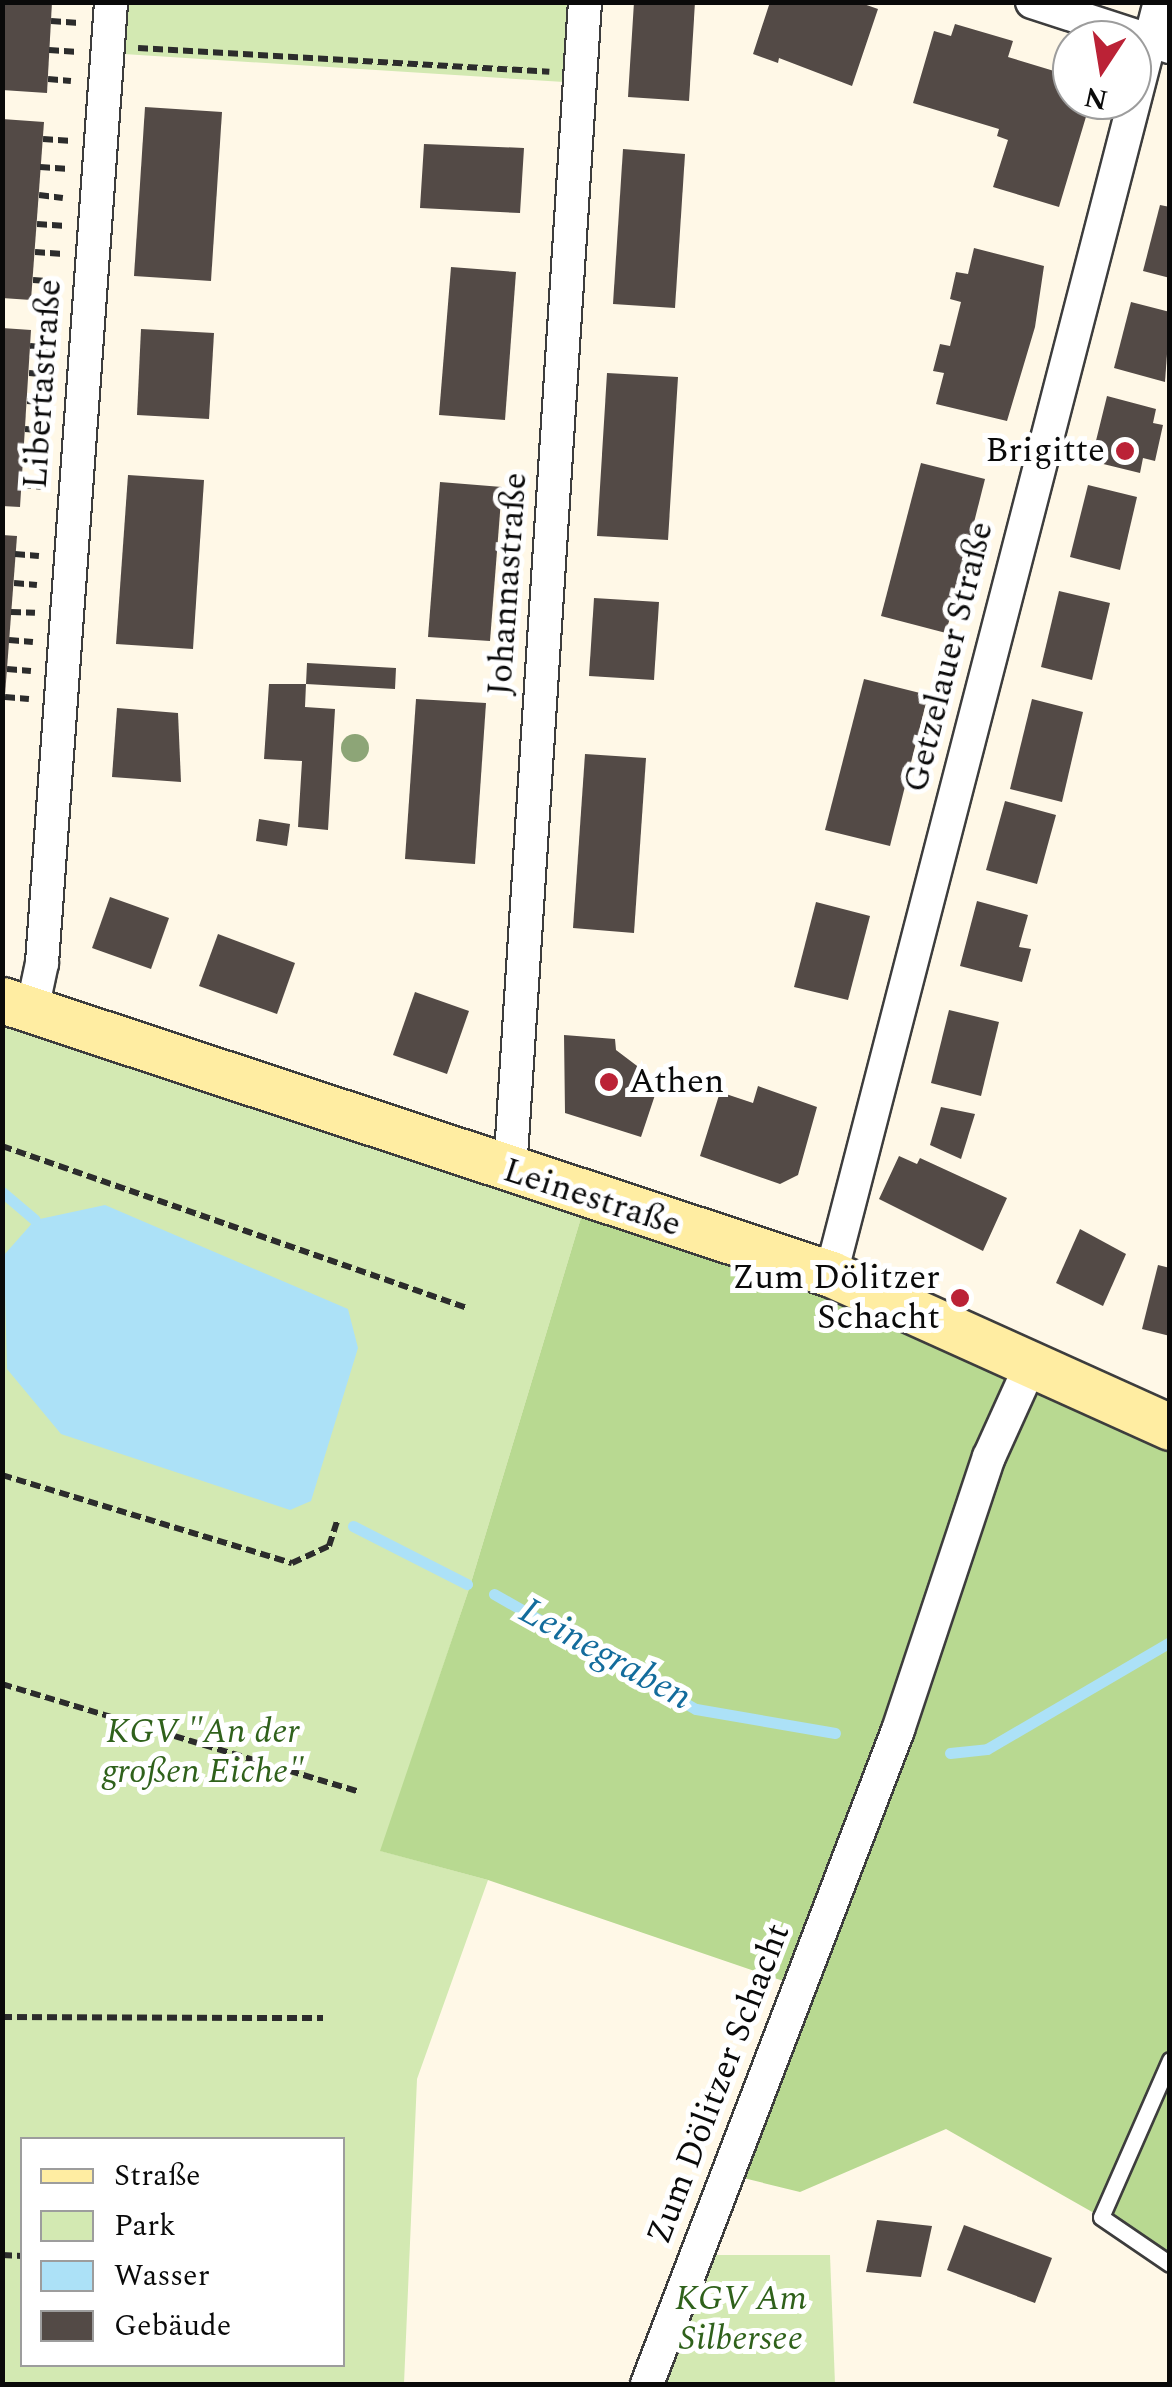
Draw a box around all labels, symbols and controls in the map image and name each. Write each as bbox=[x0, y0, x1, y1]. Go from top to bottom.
north arrow bbox=[1052, 20, 1152, 120]
text: N bbox=[1080, 74, 1112, 121]
street label: Libertastraße bbox=[15, 278, 71, 490]
place label: Brigitte bbox=[985, 430, 1105, 472]
marker: Brigitte bbox=[1114, 440, 1136, 462]
street label: Johannastraße bbox=[479, 471, 537, 697]
street label: Getzelauer Straße bbox=[895, 517, 1003, 797]
place label: Athen bbox=[629, 1061, 724, 1103]
marker: Athen bbox=[598, 1071, 620, 1093]
street label: Leinestraße bbox=[498, 1150, 686, 1246]
place label: Zum Dölitzer Schacht bbox=[732, 1257, 940, 1339]
marker: Zum Dölitzer Schacht bbox=[949, 1287, 971, 1309]
water label: Leinegraben bbox=[511, 1589, 699, 1721]
park label: KGV "An der großen Eiche" bbox=[102, 1711, 304, 1793]
street label: Zum Dölitzer Schacht bbox=[639, 1918, 799, 2250]
legend bbox=[20, 2137, 345, 2367]
text: Straße bbox=[114, 2153, 201, 2199]
text: Park bbox=[114, 2203, 176, 2249]
text: Wasser bbox=[114, 2253, 210, 2299]
park label: KGV Am Silbersee bbox=[675, 2278, 807, 2360]
text: Gebäude bbox=[114, 2303, 231, 2349]

